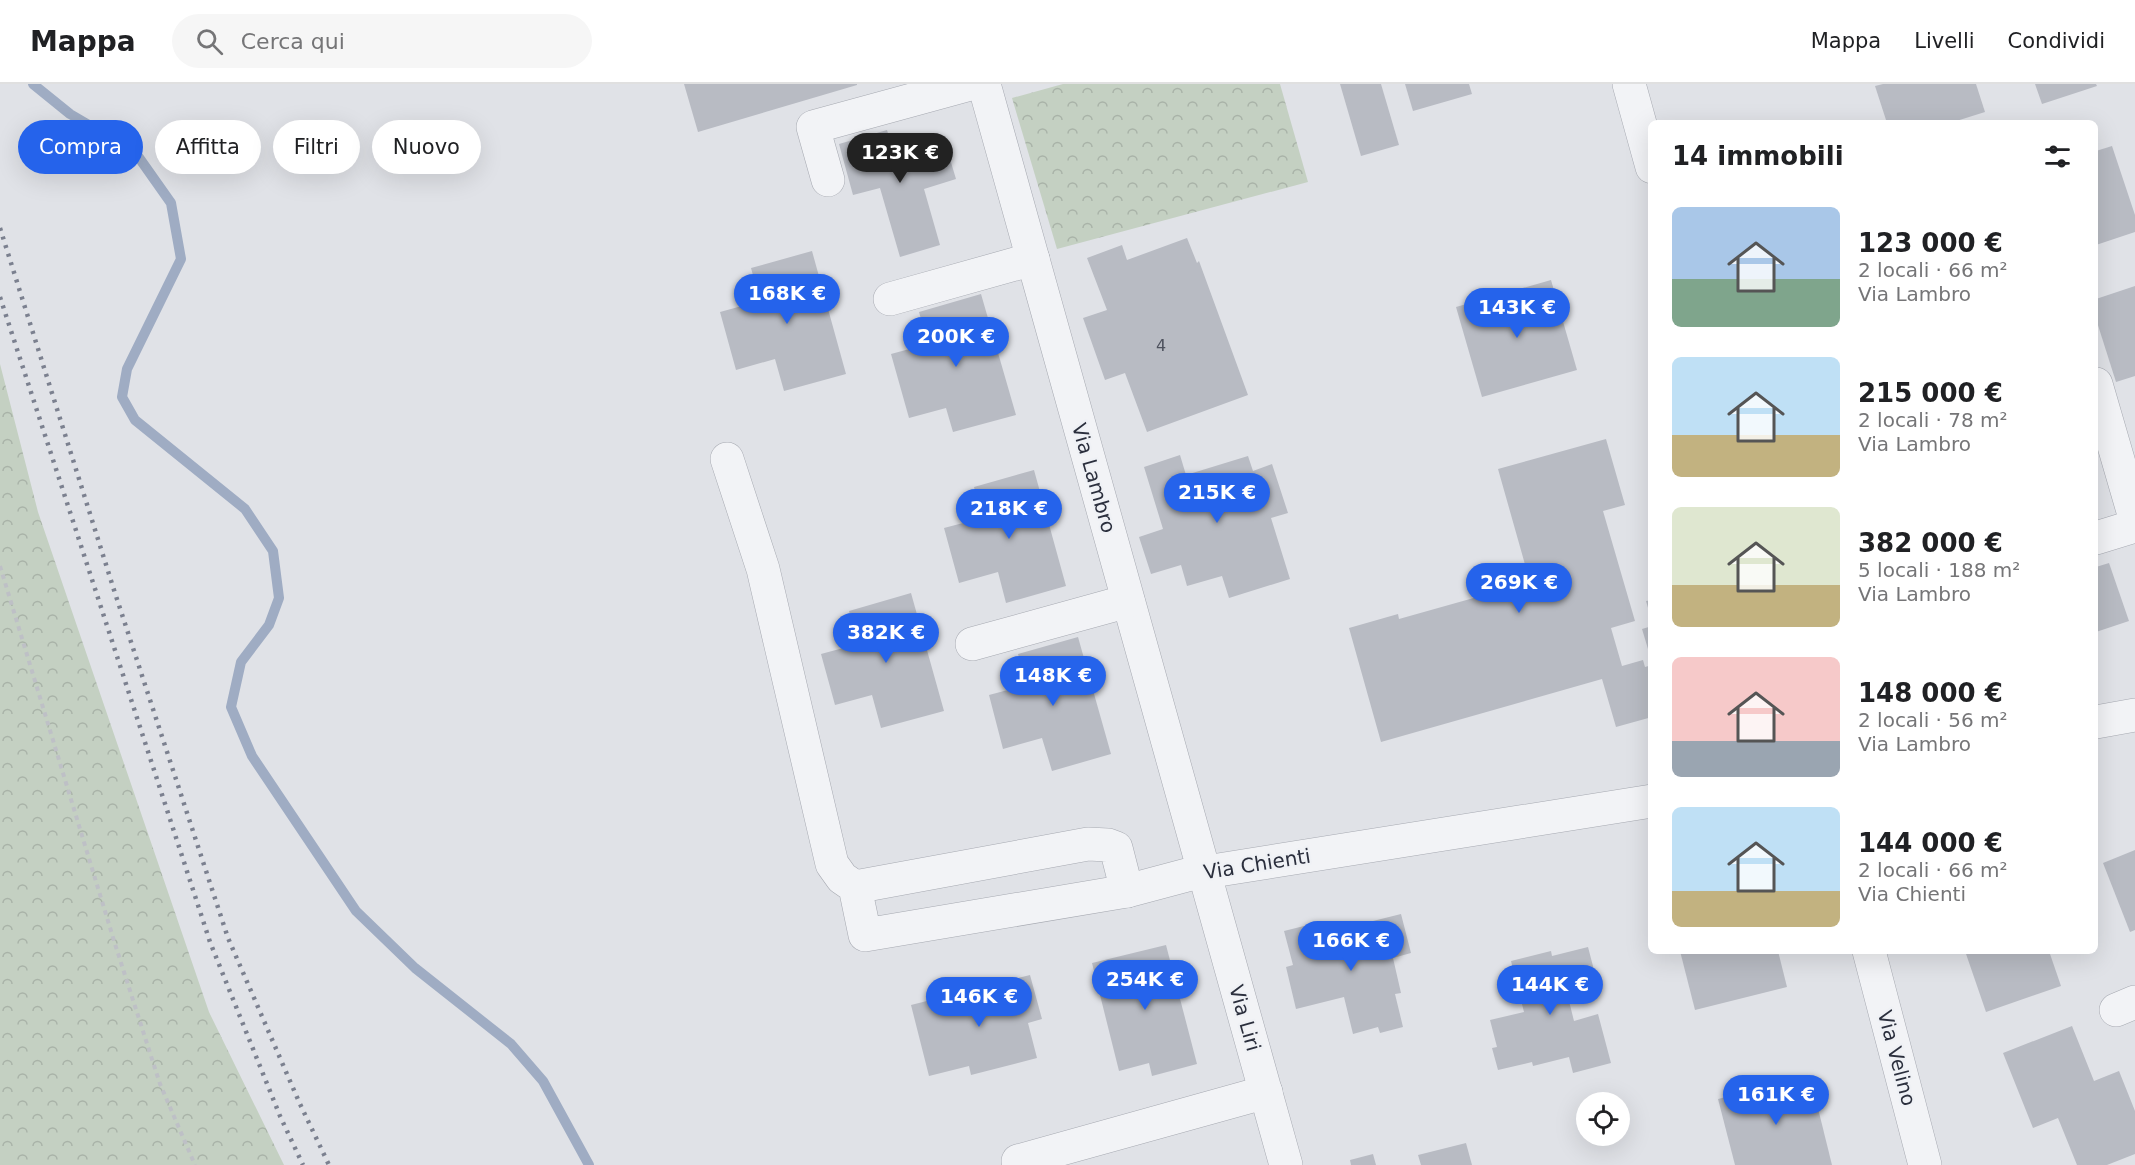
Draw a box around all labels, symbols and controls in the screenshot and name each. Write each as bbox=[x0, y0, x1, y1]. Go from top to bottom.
search box bbox=[172, 14, 592, 68]
text: Mappa bbox=[30, 25, 136, 58]
icon: search bbox=[193, 25, 226, 58]
text: Cerca qui bbox=[241, 29, 345, 54]
text: Mappa bbox=[1811, 29, 1881, 53]
text: Livelli bbox=[1914, 29, 1975, 53]
text: Condividi bbox=[2008, 29, 2105, 53]
chip: Compra bbox=[18, 120, 143, 174]
chip: Affitta bbox=[155, 120, 261, 174]
chip: Filtri bbox=[273, 120, 360, 174]
chip: Nuovo bbox=[372, 120, 481, 174]
pin: 123K € bbox=[851, 133, 949, 184]
text: 123K € bbox=[861, 140, 939, 164]
icon: filters bbox=[2041, 140, 2074, 173]
text: 14 immobili bbox=[1672, 141, 1844, 171]
text: 123 000 € bbox=[1858, 228, 2003, 258]
icon: home bbox=[1720, 231, 1792, 303]
text: 2 locali · 66 m² bbox=[1858, 258, 2008, 282]
pin: 168K € bbox=[738, 274, 836, 325]
text: 168K € bbox=[748, 281, 826, 305]
text: Via Lambro bbox=[1858, 282, 1971, 306]
pin: 143K € bbox=[1468, 288, 1566, 339]
text: 143K € bbox=[1478, 295, 1556, 319]
pin: 200K € bbox=[907, 317, 1005, 368]
text: 200K € bbox=[917, 324, 995, 348]
house number: 4 bbox=[1156, 336, 1166, 355]
text: 215 000 € bbox=[1858, 378, 2003, 408]
icon: home bbox=[1720, 381, 1792, 453]
text: 2 locali · 78 m² bbox=[1858, 408, 2008, 432]
street label: Via Lambro bbox=[1067, 420, 1121, 536]
text: Via Lambro bbox=[1858, 432, 1971, 456]
pin: 215K € bbox=[1168, 473, 1266, 524]
text: 215K € bbox=[1178, 480, 1256, 504]
pin: 218K € bbox=[960, 489, 1058, 540]
text: 218K € bbox=[970, 496, 1048, 520]
text: 382 000 € bbox=[1858, 528, 2003, 558]
icon: home bbox=[1720, 531, 1792, 603]
text: 5 locali · 188 m² bbox=[1858, 558, 2020, 582]
pin: 269K € bbox=[1470, 563, 1568, 614]
text: 269K € bbox=[1480, 570, 1558, 594]
text: Via Lambro bbox=[1858, 582, 1971, 606]
pin: 382K € bbox=[837, 613, 935, 664]
text: 382K € bbox=[847, 620, 925, 644]
pin: 148K € bbox=[1004, 656, 1102, 707]
text: 148K € bbox=[1014, 663, 1092, 687]
text: 148 000 € bbox=[1858, 678, 2003, 708]
icon: home bbox=[1720, 681, 1792, 753]
text: 2 locali · 56 m² bbox=[1858, 708, 2008, 732]
text: Via Lambro bbox=[1858, 732, 1971, 756]
text: 144 000 € bbox=[1858, 828, 2003, 858]
icon: home bbox=[1720, 831, 1792, 903]
street label: Via Chienti bbox=[1202, 844, 1312, 884]
text: 2 locali · 66 m² bbox=[1858, 858, 2008, 882]
text: Via Chienti bbox=[1858, 882, 1966, 906]
pin: 166K € bbox=[1302, 921, 1400, 972]
text: 166K € bbox=[1312, 928, 1390, 952]
pin: 254K € bbox=[1096, 960, 1194, 1011]
pin: 144K € bbox=[1501, 965, 1599, 1016]
text: 254K € bbox=[1106, 967, 1184, 991]
text: 144K € bbox=[1511, 972, 1589, 996]
pin: 146K € bbox=[930, 977, 1028, 1028]
street label: Via Liri bbox=[1224, 982, 1266, 1054]
text: 146K € bbox=[940, 984, 1018, 1008]
street label: Via Velino bbox=[1873, 1008, 1921, 1108]
pin: 161K € bbox=[1727, 1075, 1825, 1126]
text: 161K € bbox=[1737, 1082, 1815, 1106]
map controls bbox=[1576, 1092, 1630, 1146]
button: locate bbox=[1576, 1092, 1630, 1146]

